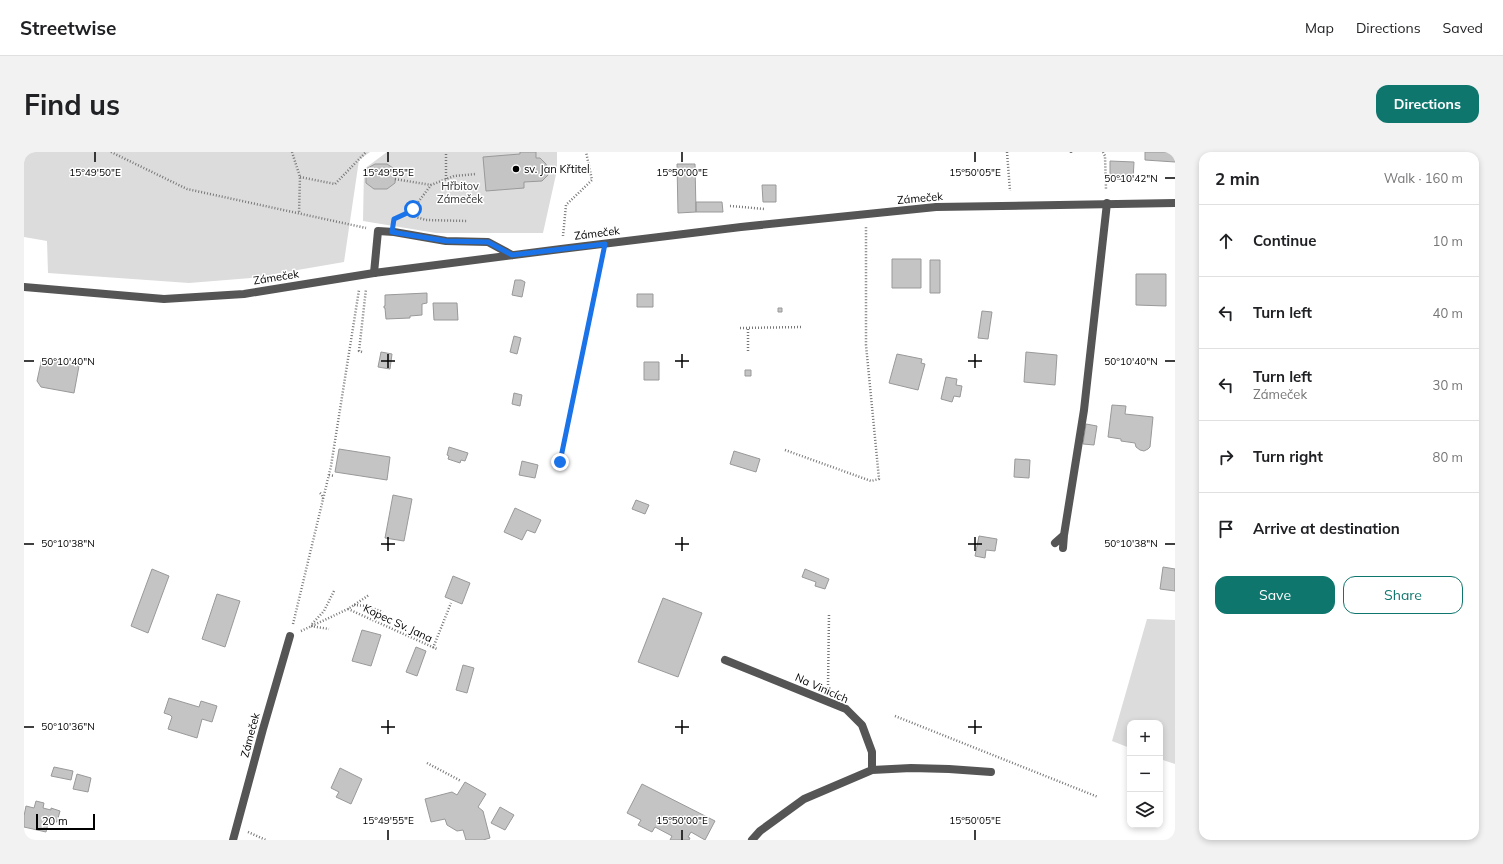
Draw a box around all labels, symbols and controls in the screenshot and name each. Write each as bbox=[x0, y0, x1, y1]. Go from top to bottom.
text: Streetwise bbox=[20, 16, 116, 40]
text: Map bbox=[1305, 19, 1334, 37]
text: Directions bbox=[1356, 19, 1421, 37]
text: Saved bbox=[1443, 19, 1483, 37]
button: Directions bbox=[1376, 85, 1479, 123]
text: Find us bbox=[24, 87, 120, 122]
place label: sv. Jan Křtitel bbox=[524, 162, 590, 176]
marker: sv. Jan Křtitel bbox=[511, 164, 521, 174]
text: 15°49'50"E bbox=[69, 166, 121, 179]
text: 15°49'55"E bbox=[362, 166, 414, 179]
text: 15°50'00"E bbox=[656, 166, 708, 179]
text: 15°50'05"E bbox=[949, 166, 1001, 179]
text: 2 min bbox=[1215, 168, 1260, 189]
text: Walk · 160 m bbox=[1384, 170, 1463, 186]
text: 50°10'42"N bbox=[1104, 172, 1158, 185]
park label: Hřbitov Zámeček bbox=[437, 179, 483, 206]
street label: Zámeček bbox=[897, 189, 944, 207]
route start bbox=[404, 200, 422, 218]
street label: Zámeček bbox=[573, 223, 621, 243]
icon: ahead bbox=[1215, 230, 1237, 252]
text: Continue bbox=[1253, 231, 1316, 250]
text: 10 m bbox=[1433, 233, 1463, 249]
street label: Zámeček bbox=[252, 266, 300, 287]
icon: left bbox=[1215, 302, 1237, 324]
text: Turn left bbox=[1253, 303, 1312, 322]
text: 40 m bbox=[1433, 305, 1463, 321]
text: 50°10'40"N bbox=[41, 355, 95, 368]
text: 50°10'40"N bbox=[1104, 355, 1158, 368]
text: Turn left bbox=[1253, 367, 1312, 386]
icon: left bbox=[1215, 374, 1237, 396]
text: 30 m bbox=[1433, 377, 1463, 393]
text: Zámeček bbox=[1253, 386, 1307, 402]
icon: right bbox=[1215, 446, 1237, 468]
text: Turn right bbox=[1253, 447, 1323, 466]
text: 80 m bbox=[1433, 449, 1463, 465]
route end bbox=[551, 453, 569, 471]
icon: arrive bbox=[1215, 518, 1237, 540]
text: Arrive at destination bbox=[1253, 519, 1400, 538]
text: 50°10'38"N bbox=[41, 537, 95, 550]
text: 50°10'38"N bbox=[1104, 537, 1158, 550]
button: Save bbox=[1215, 576, 1335, 614]
button: Share bbox=[1343, 576, 1463, 614]
street label: Kopec Sv. Jana bbox=[361, 601, 435, 645]
street label: Na Vinicích bbox=[793, 670, 851, 706]
street label: Zámeček bbox=[237, 711, 263, 759]
text: 50°10'36"N bbox=[41, 720, 95, 733]
map controls bbox=[1127, 720, 1163, 828]
button: + bbox=[1127, 720, 1163, 756]
button: − bbox=[1127, 756, 1163, 792]
button: layers bbox=[1127, 792, 1163, 828]
scale bar bbox=[36, 812, 95, 831]
text: 20 m bbox=[42, 814, 68, 828]
text: 15°49'55"E bbox=[362, 814, 414, 827]
text: 15°50'00"E bbox=[656, 814, 708, 827]
text: 15°50'05"E bbox=[949, 814, 1001, 827]

